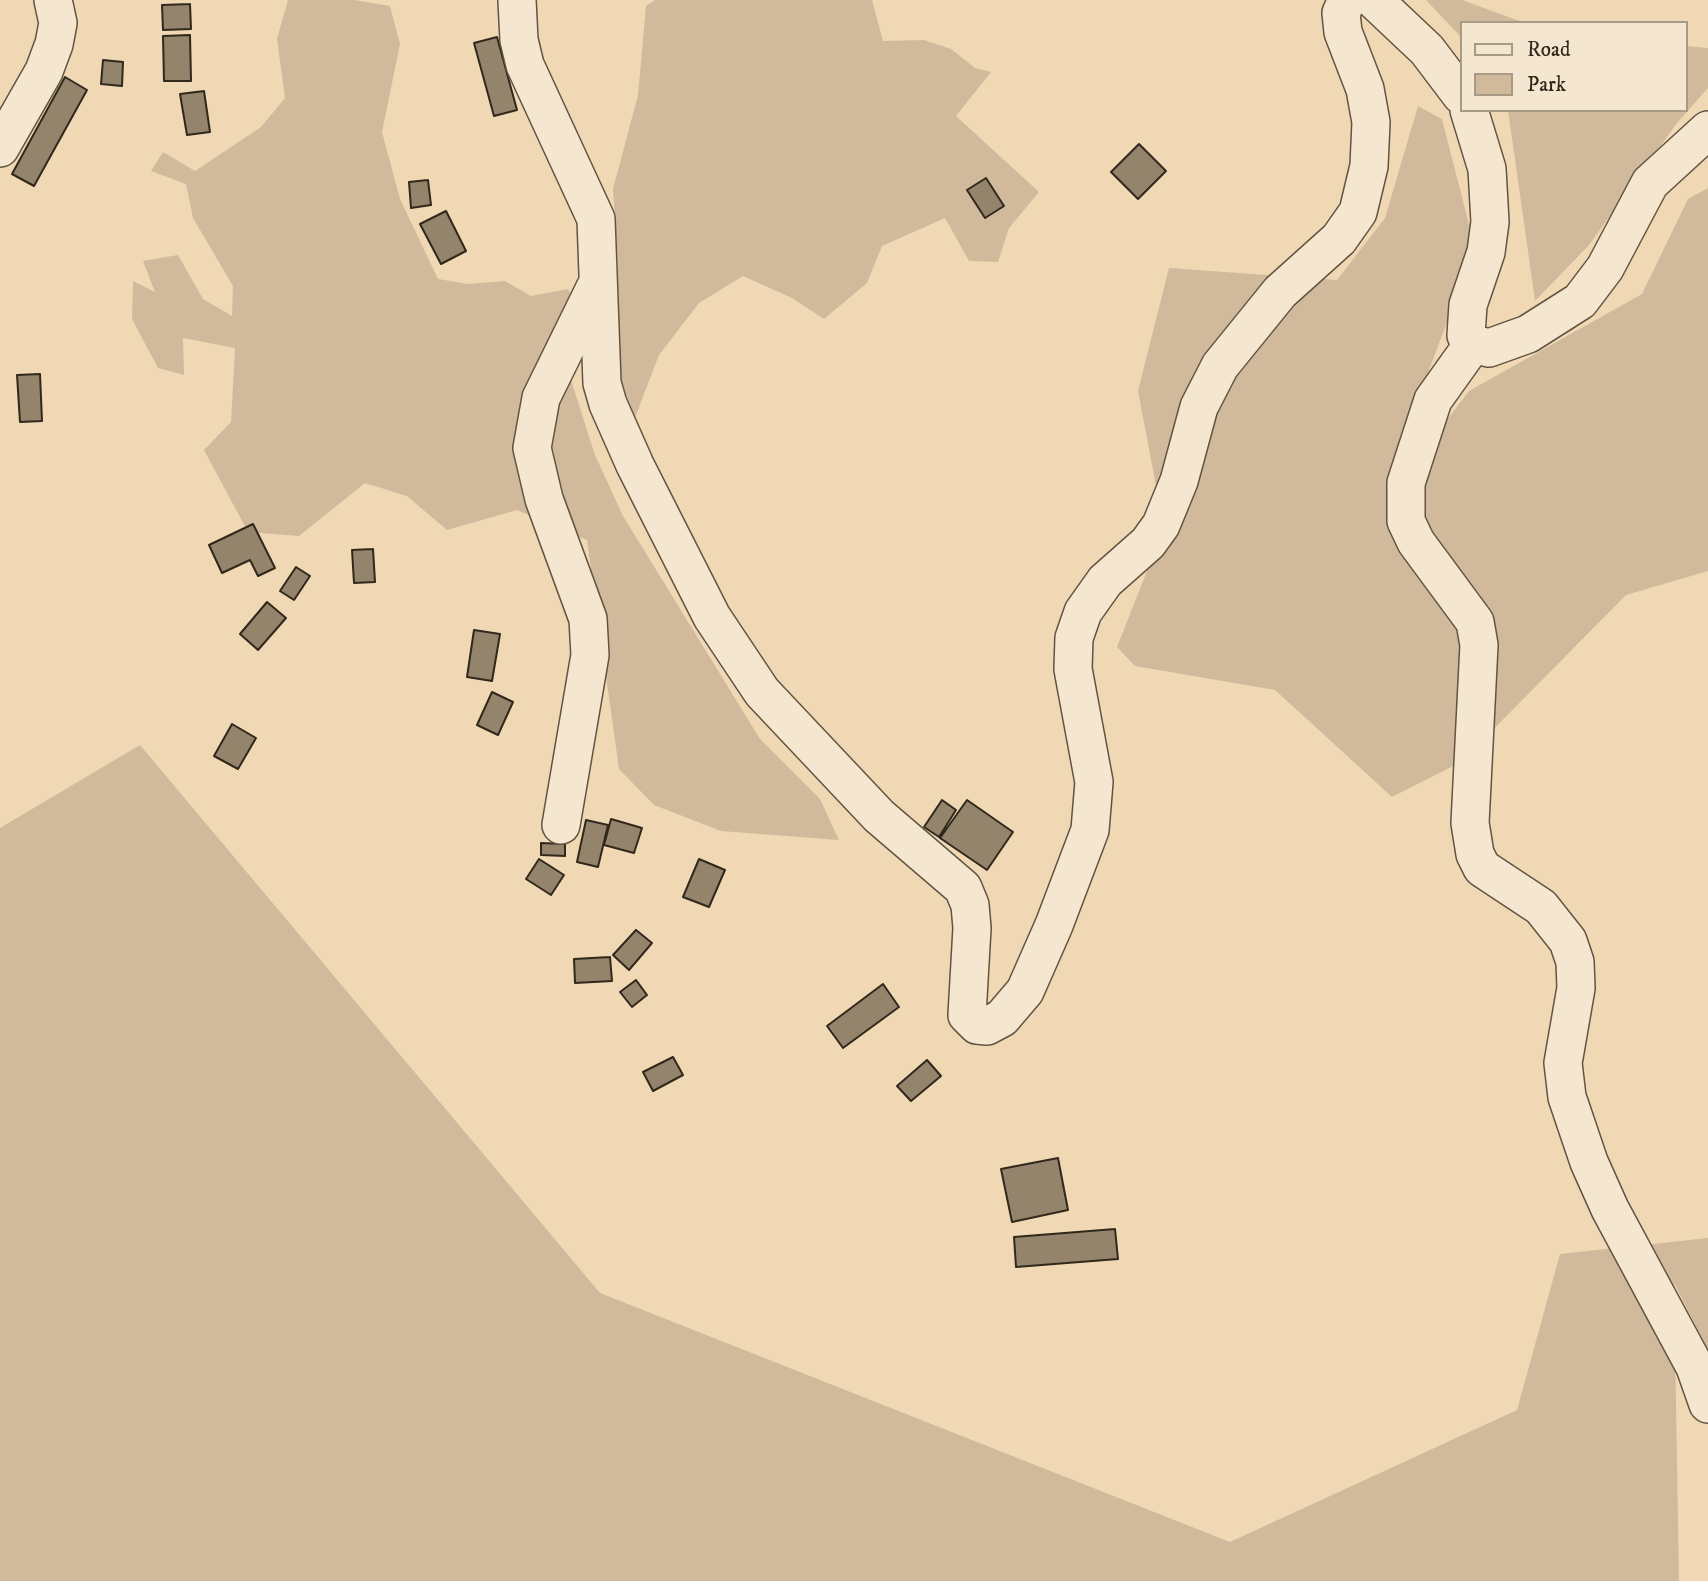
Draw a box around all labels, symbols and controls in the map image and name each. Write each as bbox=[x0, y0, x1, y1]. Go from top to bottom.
legend bbox=[1460, 21, 1687, 112]
text: Road bbox=[1527, 37, 1571, 63]
text: Park bbox=[1527, 72, 1566, 98]

